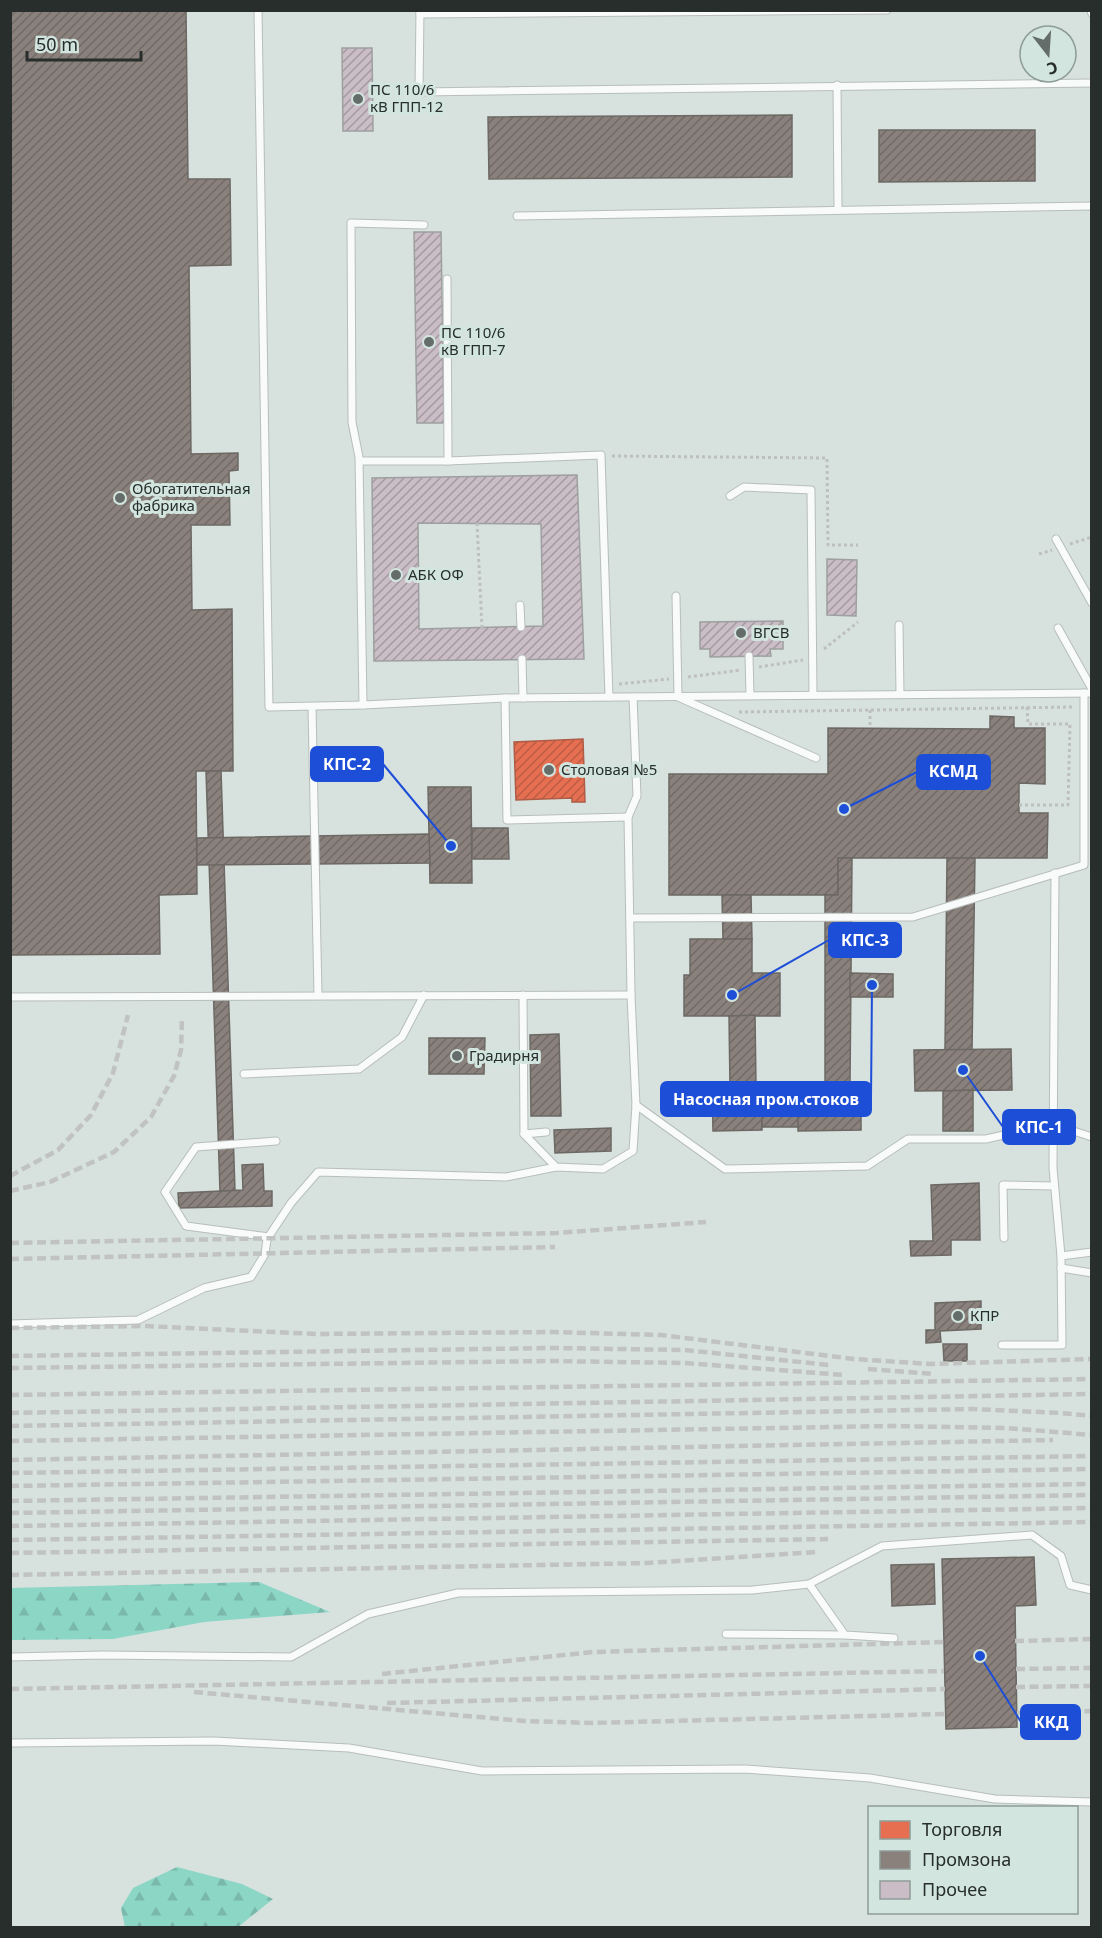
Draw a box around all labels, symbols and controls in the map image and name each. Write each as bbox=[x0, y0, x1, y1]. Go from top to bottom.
scale bar bbox=[27, 24, 141, 62]
north arrow bbox=[1018, 24, 1078, 84]
text: 50 m bbox=[36, 32, 78, 56]
text: С bbox=[1044, 56, 1061, 80]
place label: ПС 110/6 кВ ГПП-12 bbox=[370, 79, 443, 116]
marker: ПС 110/6 кВ ГПП-12 bbox=[351, 92, 365, 106]
place label: ПС 110/6 кВ ГПП-7 bbox=[441, 322, 506, 359]
marker: ПС 110/6 кВ ГПП-7 bbox=[422, 335, 436, 349]
place label: Обогатительная фабрика bbox=[132, 478, 251, 515]
marker: Обогатительная фабрика bbox=[113, 491, 127, 505]
place label: АБК ОФ bbox=[408, 564, 464, 584]
marker: АБК ОФ bbox=[389, 568, 403, 582]
place label: ВГСВ bbox=[753, 622, 789, 642]
marker: ВГСВ bbox=[734, 626, 748, 640]
callout: КПС-2 bbox=[311, 747, 383, 781]
text: КПС-2 bbox=[323, 753, 371, 775]
callout: КСМД bbox=[917, 755, 990, 789]
place label: Столовая №5 bbox=[561, 759, 657, 779]
text: КСМД bbox=[929, 760, 978, 782]
marker: Столовая №5 bbox=[542, 763, 556, 777]
callout: КПС-3 bbox=[829, 923, 901, 957]
text: КПС-3 bbox=[841, 929, 889, 951]
place label: Градирня bbox=[469, 1045, 539, 1065]
marker: Градирня bbox=[450, 1049, 464, 1063]
callout: Насосная пром.стоков bbox=[661, 1082, 871, 1116]
text: Насосная пром.стоков bbox=[673, 1088, 859, 1110]
callout: КПС-1 bbox=[1003, 1110, 1075, 1144]
text: КПС-1 bbox=[1015, 1116, 1063, 1138]
place label: КПР bbox=[970, 1305, 999, 1325]
marker: КПР bbox=[951, 1309, 965, 1323]
callout: ККД bbox=[1021, 1705, 1080, 1739]
text: ККД bbox=[1034, 1711, 1069, 1733]
legend bbox=[868, 1806, 1078, 1914]
text: Торговля bbox=[922, 1817, 1002, 1841]
text: Промзона bbox=[922, 1847, 1011, 1871]
text: Прочее bbox=[922, 1877, 987, 1901]

